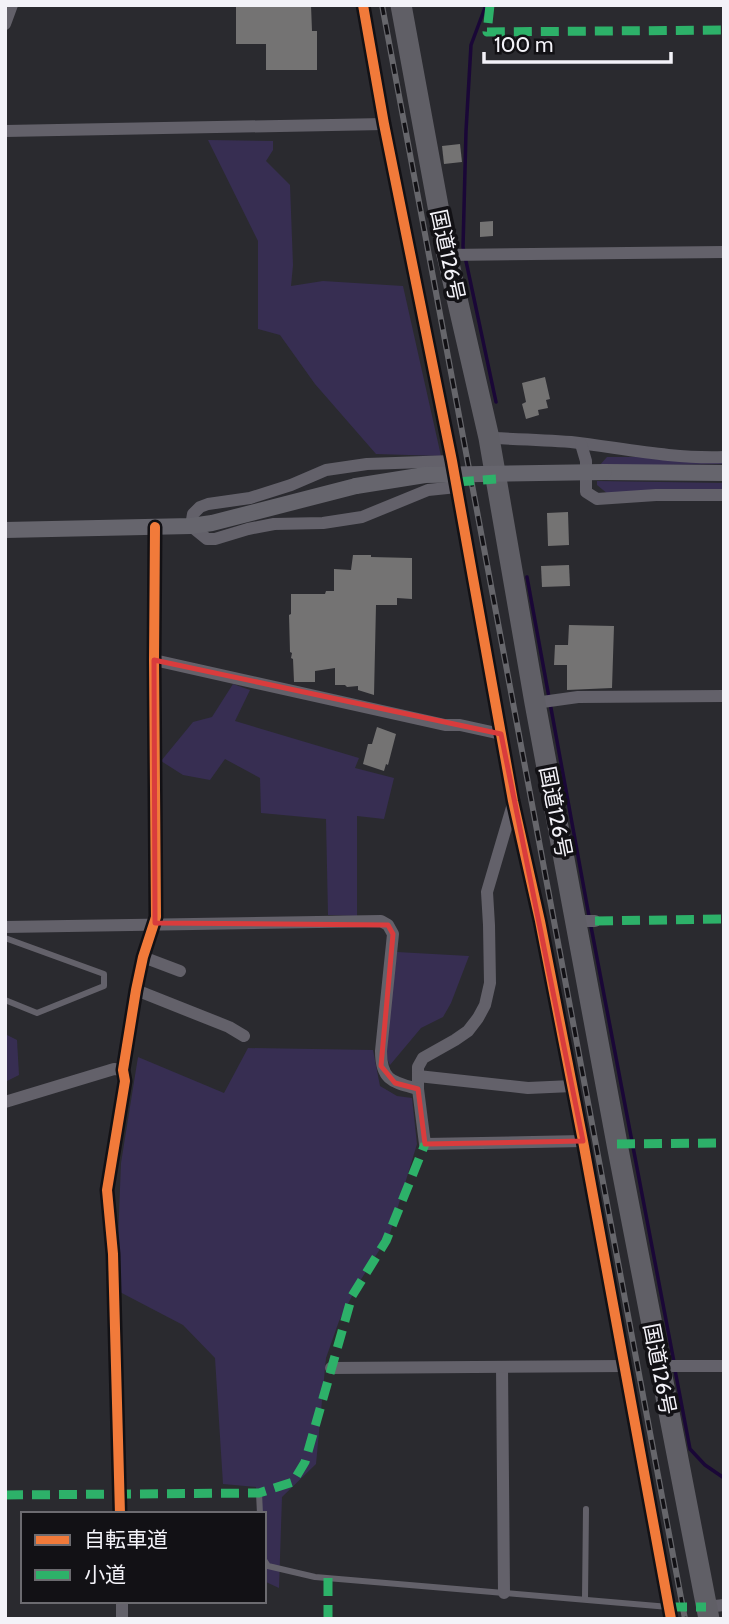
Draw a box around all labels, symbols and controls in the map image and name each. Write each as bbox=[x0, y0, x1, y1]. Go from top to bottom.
scale bar bbox=[484, 21, 671, 65]
text: 100 m bbox=[494, 32, 553, 57]
street label: 国道126号 bbox=[426, 207, 470, 303]
street label: 国道126号 bbox=[535, 764, 577, 860]
street label: 国道126号 bbox=[639, 1321, 681, 1417]
legend bbox=[21, 1512, 266, 1603]
text: 自転車道 bbox=[84, 1527, 168, 1552]
text: 小道 bbox=[84, 1562, 126, 1587]

